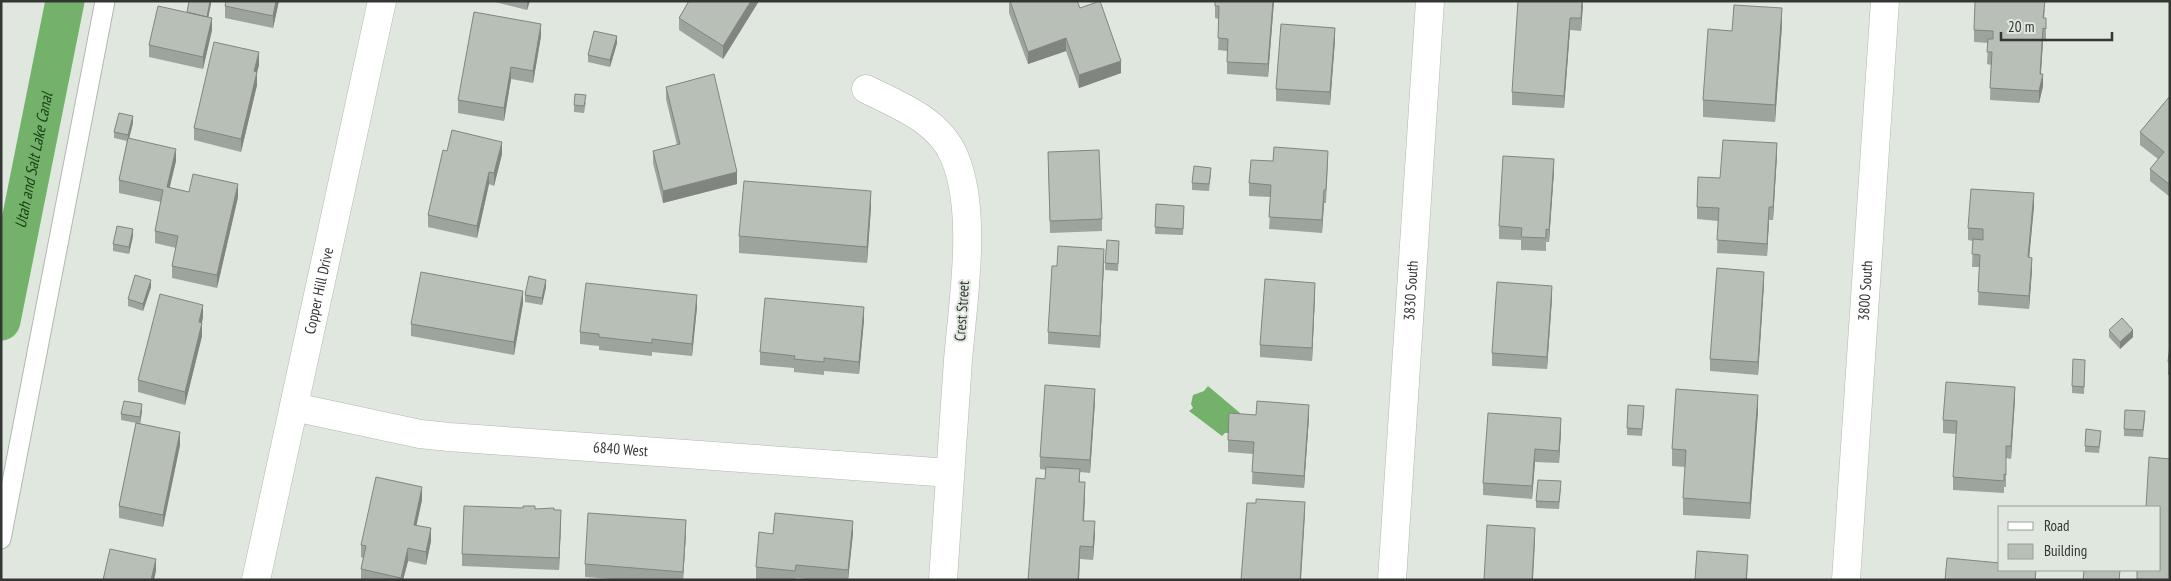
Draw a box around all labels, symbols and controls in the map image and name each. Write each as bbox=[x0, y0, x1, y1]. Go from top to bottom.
scale bar bbox=[2001, 10, 2112, 42]
text: 20 m bbox=[2008, 17, 2034, 36]
water label: Utah and Salt Lake Canal bbox=[10, 89, 57, 230]
street label: Copper Hill Drive bbox=[300, 245, 337, 336]
street label: 3830 South bbox=[1399, 260, 1422, 321]
street label: 3800 South bbox=[1853, 260, 1876, 321]
street label: Crest Street bbox=[950, 280, 973, 342]
street label: 6840 West bbox=[592, 437, 649, 460]
legend bbox=[1998, 506, 2161, 571]
text: Road bbox=[2044, 516, 2070, 535]
text: Building bbox=[2044, 541, 2087, 560]

